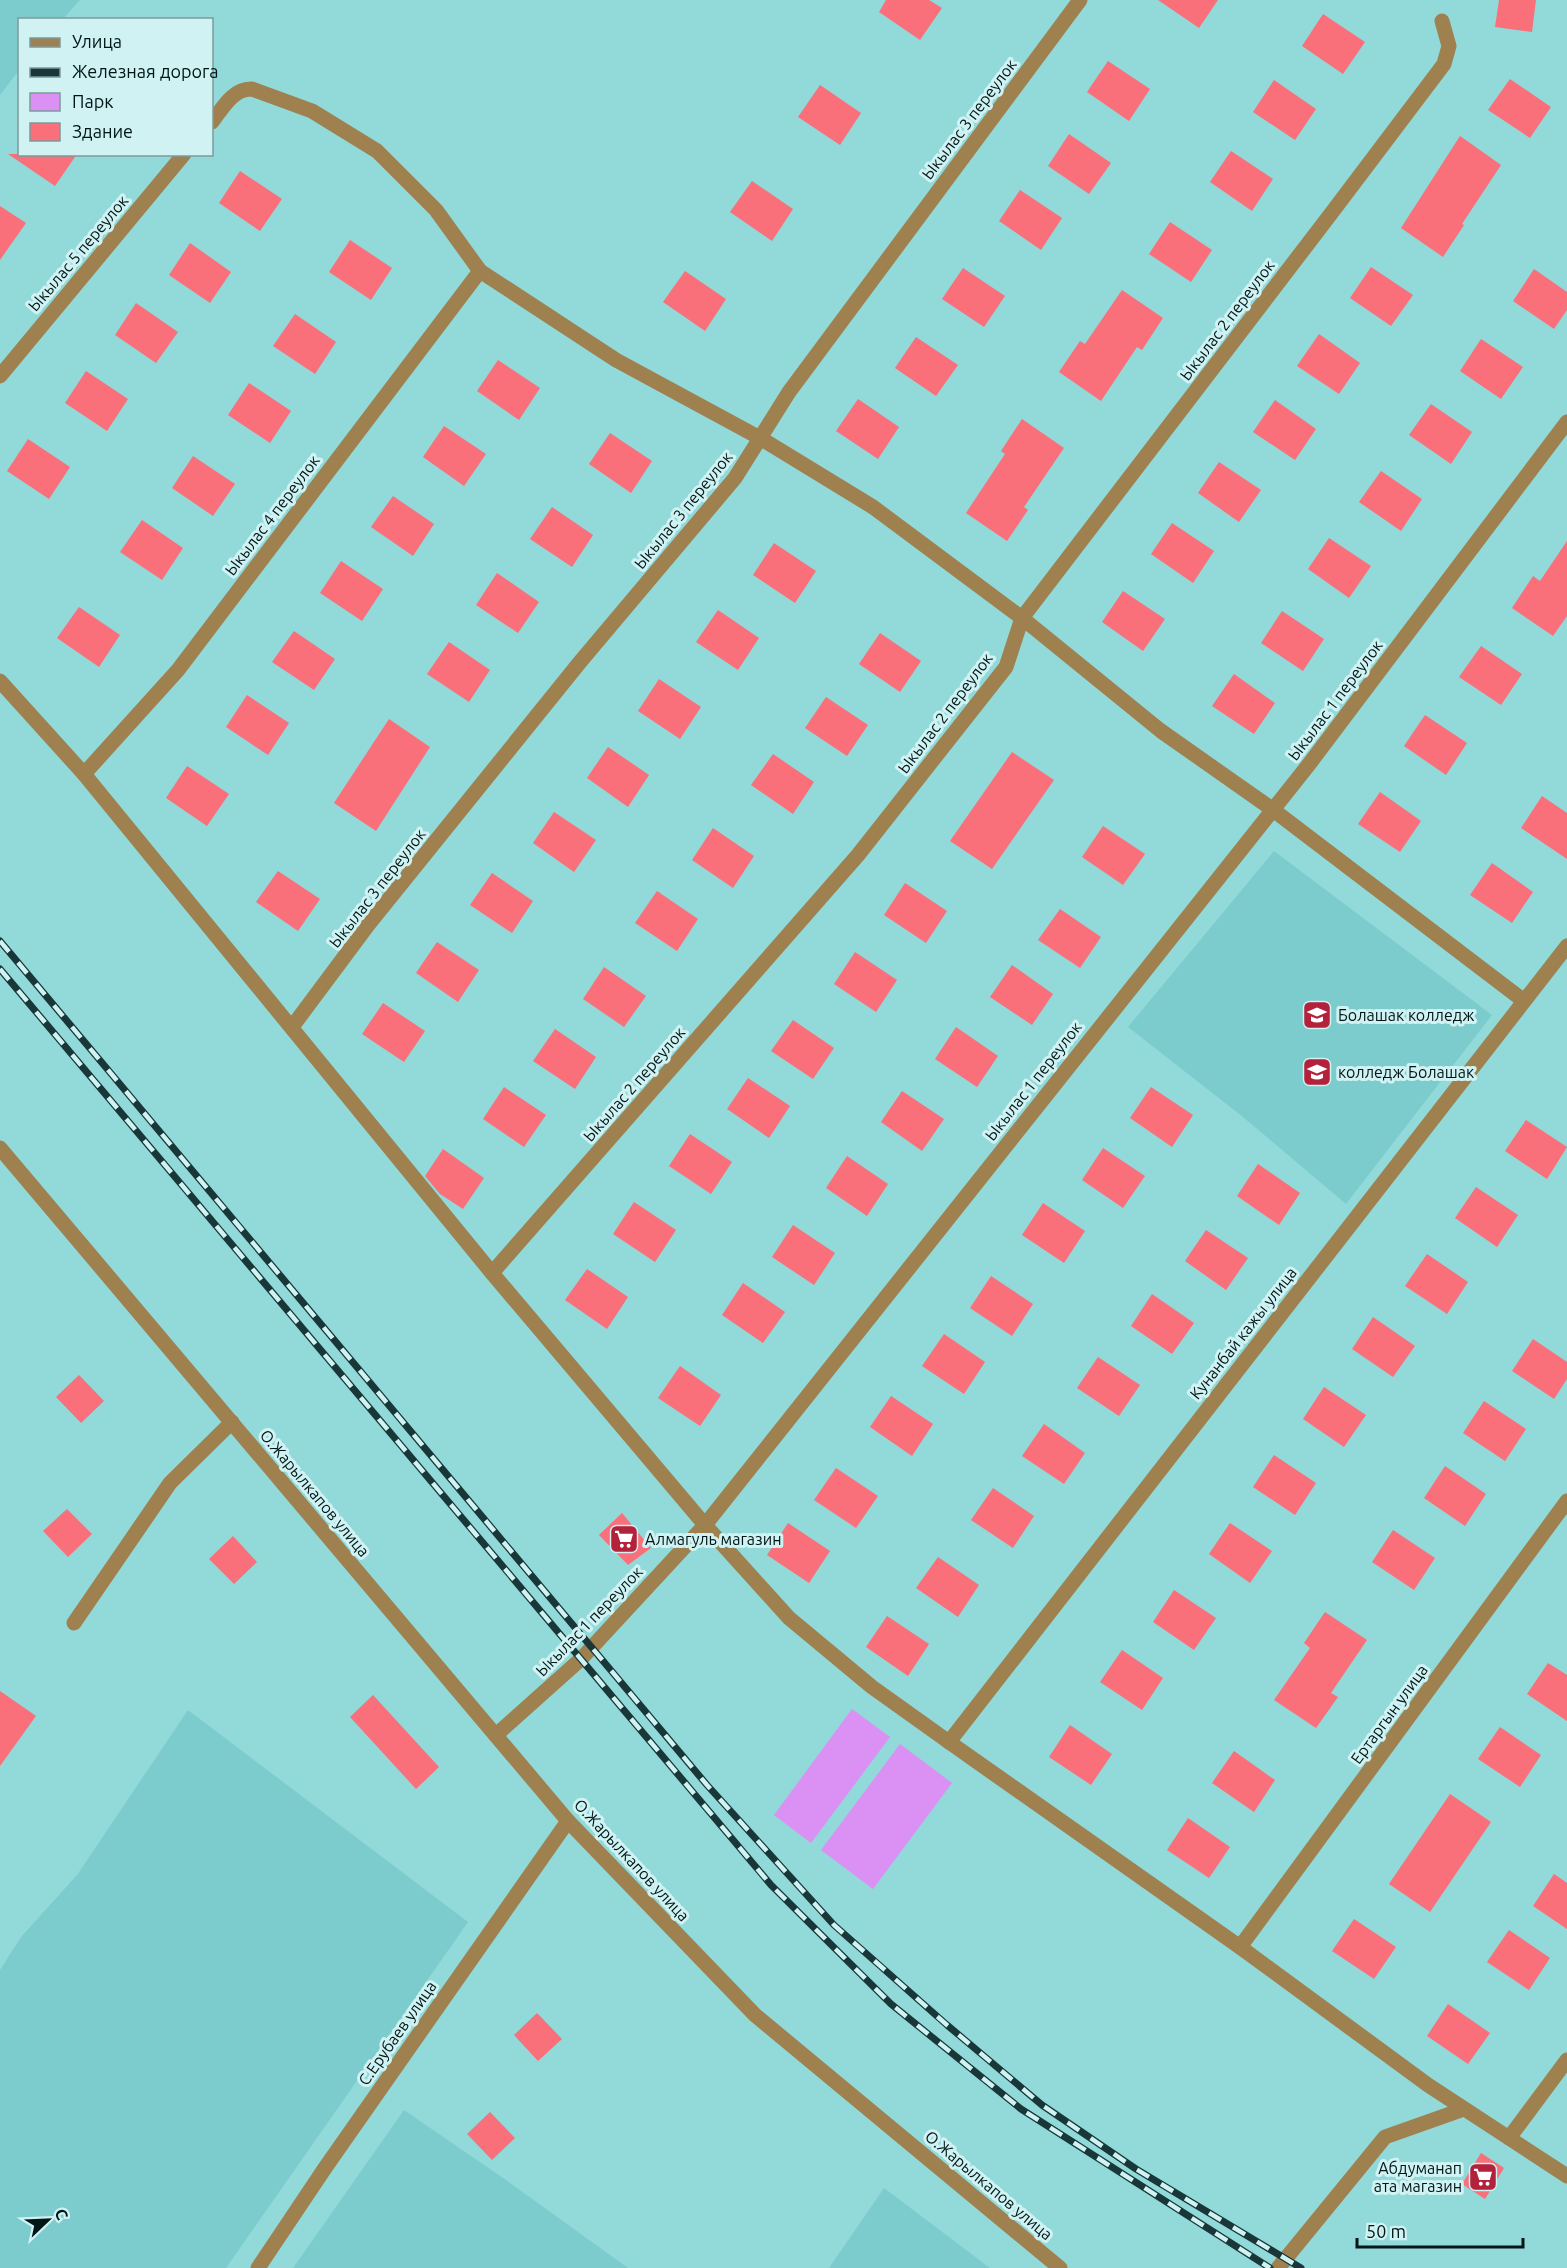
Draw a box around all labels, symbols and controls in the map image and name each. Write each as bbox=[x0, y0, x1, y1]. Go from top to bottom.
legend bbox=[18, 18, 213, 156]
text: Улица bbox=[72, 31, 122, 51]
street label: Ыкылас 3 переулок bbox=[918, 55, 1020, 183]
text: Железная дорога bbox=[72, 61, 219, 81]
text: Парк bbox=[72, 91, 113, 111]
text: Здание bbox=[72, 121, 133, 141]
street label: Ыкылас 5 переулок bbox=[24, 191, 132, 315]
street label: Ыкылас 2 переулок bbox=[1176, 256, 1278, 384]
street label: Ыкылас 3 переулок bbox=[630, 448, 736, 572]
street label: Ыкылас 4 переулок bbox=[221, 451, 323, 579]
street label: Ыкылас 1 переулок bbox=[1284, 636, 1386, 764]
street label: Ыкылас 2 переулок bbox=[894, 649, 996, 777]
street label: Ыкылас 3 переулок bbox=[325, 825, 429, 951]
school or university icon: Болашак колледж bbox=[1301, 999, 1333, 1031]
place label: Болашак колледж bbox=[1338, 1006, 1474, 1024]
street label: Ыкылас 1 переулок bbox=[981, 1018, 1085, 1144]
street label: Ыкылас 2 переулок bbox=[579, 1023, 689, 1145]
school or university icon: колледж Болашак bbox=[1301, 1056, 1333, 1088]
place label: колледж Болашак bbox=[1338, 1063, 1474, 1081]
street label: Кунанбай кажы улица bbox=[1186, 1264, 1300, 1402]
street label: О.Жарылкапов улица bbox=[257, 1426, 373, 1560]
supermarket icon: Алмагуль магазин bbox=[608, 1523, 640, 1555]
place label: Алмагуль магазин bbox=[645, 1530, 782, 1548]
street label: Ыкылас 1 переулок bbox=[532, 1562, 646, 1680]
street label: Ертаргын улица bbox=[1347, 1661, 1431, 1767]
street label: О.Жарылкапов улица bbox=[571, 1795, 693, 1925]
street label: С.Ерубаев улица bbox=[354, 1978, 440, 2088]
street label: О.Жарылкапов улица bbox=[922, 2127, 1056, 2243]
place label: Абдуманап ата магазин bbox=[1374, 2159, 1462, 2195]
supermarket icon: Абдуманап ата магазин bbox=[1467, 2161, 1499, 2193]
north arrow bbox=[18, 2190, 78, 2250]
text: С bbox=[52, 2206, 72, 2222]
scale bar bbox=[1357, 2211, 1524, 2249]
text: 50 m bbox=[1366, 2221, 1406, 2241]

